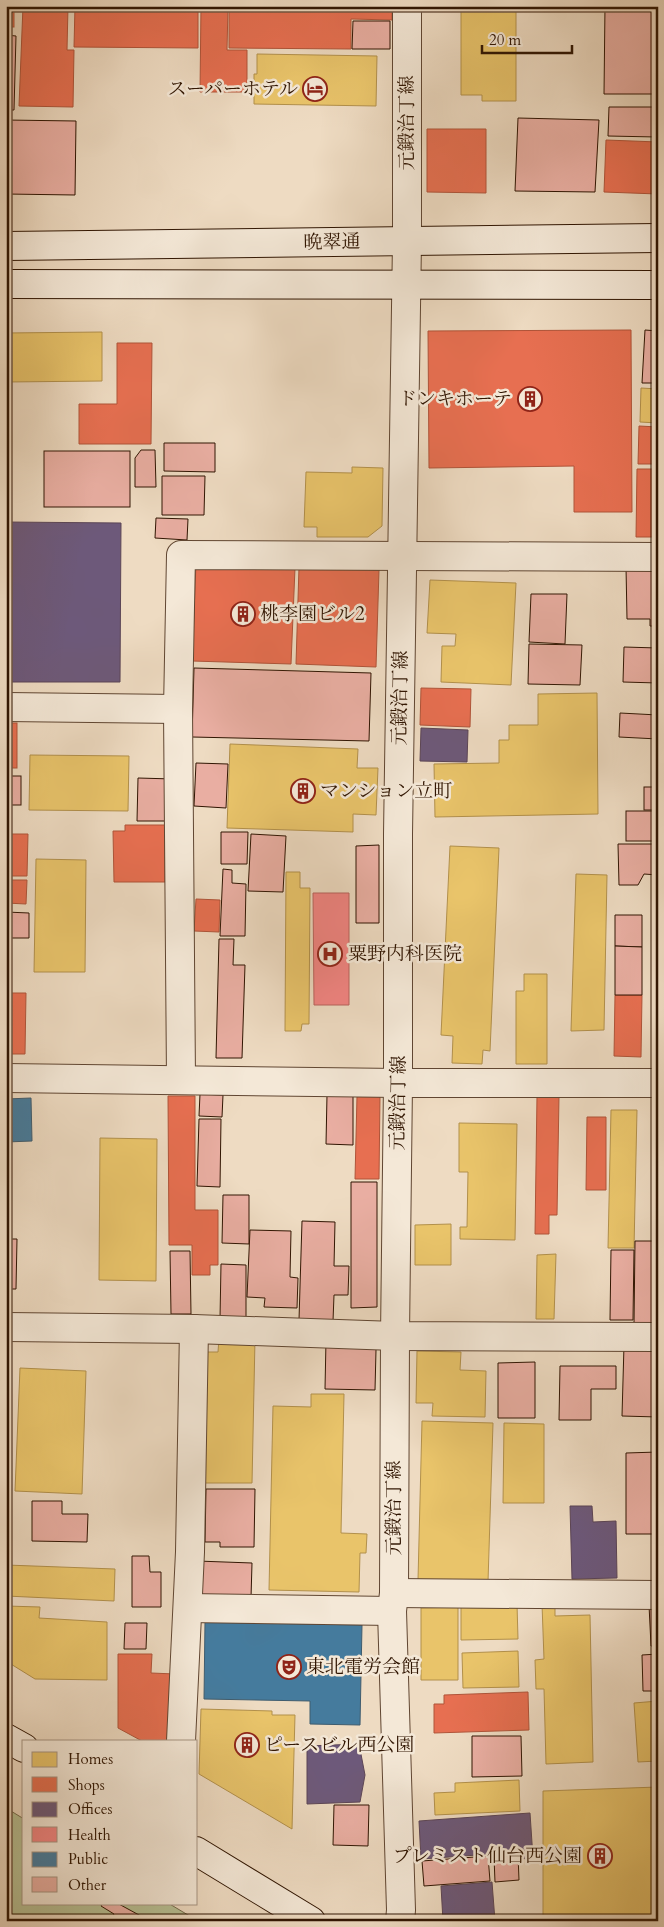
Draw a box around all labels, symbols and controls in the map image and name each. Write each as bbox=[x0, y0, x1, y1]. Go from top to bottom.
scale bar bbox=[482, 22, 572, 54]
text: 20 m bbox=[489, 30, 521, 50]
street label: 元鍛治丁線 bbox=[394, 75, 420, 171]
place label: スーパーホテル bbox=[168, 76, 298, 102]
hotel icon: スーパーホテル bbox=[302, 76, 328, 102]
street label: 晩翠通 bbox=[303, 229, 361, 255]
place label: ドンキホーテ bbox=[398, 386, 512, 412]
building icon: ドンキホーテ bbox=[517, 386, 543, 412]
building icon: 桃李園ビル2 bbox=[230, 601, 256, 627]
place label: 桃李園ビル2 bbox=[260, 601, 365, 627]
street label: 元鍛治丁線 bbox=[386, 650, 414, 746]
building icon: マンション立町 bbox=[290, 778, 316, 804]
place label: マンション立町 bbox=[320, 778, 452, 804]
hospital icon: 粟野内科医院 bbox=[317, 941, 343, 967]
place label: 粟野内科医院 bbox=[348, 941, 462, 967]
street label: 元鍛治丁線 bbox=[384, 1055, 412, 1151]
street label: 元鍛治丁線 bbox=[381, 1460, 407, 1556]
theatre icon: 東北電労会館 bbox=[276, 1654, 302, 1680]
place label: 東北電労会館 bbox=[306, 1654, 420, 1680]
building icon: ピースビル西公園 bbox=[234, 1732, 260, 1758]
place label: ピースビル西公園 bbox=[264, 1732, 414, 1758]
legend bbox=[22, 1740, 198, 1904]
text: Homes bbox=[68, 1749, 113, 1769]
text: Shops bbox=[68, 1775, 105, 1795]
text: Offices bbox=[68, 1799, 113, 1819]
text: Health bbox=[68, 1825, 111, 1845]
place label: プレミスト仙台西公園 bbox=[393, 1843, 582, 1869]
building icon: プレミスト仙台西公園 bbox=[587, 1843, 613, 1869]
text: Public bbox=[68, 1849, 108, 1869]
text: Other bbox=[68, 1875, 107, 1895]

